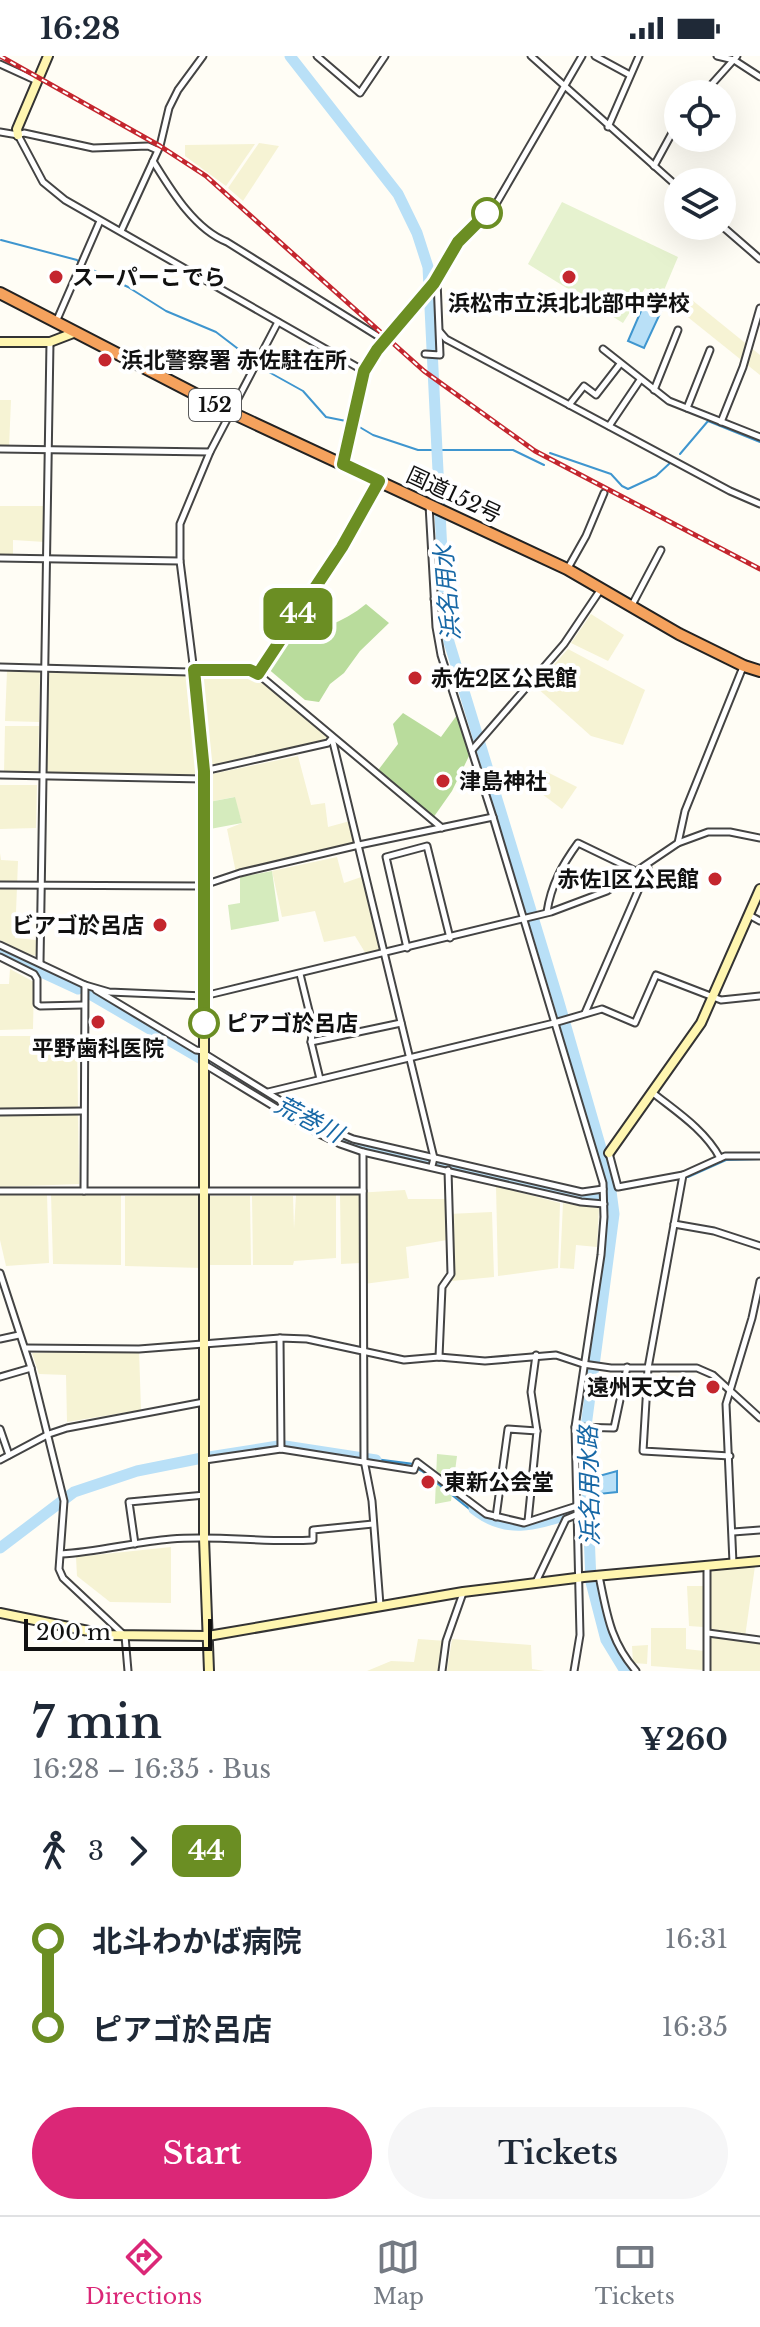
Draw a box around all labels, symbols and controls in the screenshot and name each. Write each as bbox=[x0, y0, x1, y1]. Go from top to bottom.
text: 16:28 bbox=[40, 10, 120, 47]
map controls bbox=[664, 80, 736, 240]
button: locate bbox=[664, 80, 736, 152]
button: layers bbox=[664, 168, 736, 240]
unlabelled marker bbox=[472, 198, 502, 228]
place label: スーパーこでら bbox=[72, 264, 226, 291]
marker: スーパーこでら bbox=[47, 268, 65, 286]
marker: 浜松市立浜北北部中学校 bbox=[560, 268, 578, 286]
place label: 浜松市立浜北北部中学校 bbox=[448, 290, 690, 317]
place label: 浜北警察署 赤佐駐在所 bbox=[121, 347, 347, 374]
marker: 浜北警察署 赤佐駐在所 bbox=[96, 351, 114, 369]
road number: 152 bbox=[189, 389, 241, 421]
street label: 国道152号 bbox=[402, 461, 506, 529]
water label: 浜名用水 bbox=[428, 541, 466, 642]
line badge: 44 bbox=[262, 588, 334, 640]
text: 44 bbox=[279, 596, 317, 631]
place label: 赤佐2区公民館 bbox=[431, 665, 577, 692]
marker: 赤佐2区公民館 bbox=[406, 669, 424, 687]
place label: 津島神社 bbox=[459, 768, 547, 795]
marker: 津島神社 bbox=[434, 772, 452, 790]
place label: 赤佐1区公民館 bbox=[557, 866, 699, 893]
marker: 赤佐1区公民館 bbox=[706, 870, 724, 888]
place label: ビアゴ於呂店 bbox=[12, 912, 144, 939]
marker: ビアゴ於呂店 bbox=[151, 916, 169, 934]
marker: ピアゴ於呂店 bbox=[189, 1008, 219, 1038]
place label: ピアゴ於呂店 bbox=[226, 1010, 358, 1037]
marker: 平野歯科医院 bbox=[89, 1013, 107, 1031]
place label: 平野歯科医院 bbox=[32, 1035, 164, 1062]
water label: 荒巻川 bbox=[270, 1090, 350, 1150]
place label: 遠州天文台 bbox=[587, 1374, 697, 1401]
marker: 遠州天文台 bbox=[704, 1378, 722, 1396]
water label: 浜名用水路 bbox=[573, 1424, 605, 1546]
place label: 東新公会堂 bbox=[444, 1469, 554, 1496]
marker: 東新公会堂 bbox=[419, 1473, 437, 1491]
scale bar bbox=[24, 1615, 212, 1651]
text: 200 m bbox=[36, 1619, 111, 1646]
text: 7 min bbox=[32, 1695, 162, 1750]
text: ¥260 bbox=[640, 1721, 728, 1758]
text: 16:28 – 16:35 · Bus bbox=[32, 1753, 271, 1785]
icon: walk bbox=[32, 1829, 76, 1873]
icon: forward bbox=[116, 1829, 160, 1873]
text: 44 bbox=[188, 1833, 225, 1868]
text: 3 bbox=[88, 1835, 104, 1867]
text: 北斗わかば病院 bbox=[92, 1923, 302, 1960]
text: 16:31 bbox=[665, 1923, 728, 1955]
text: ピアゴ於呂店 bbox=[92, 2011, 272, 2048]
text: 16:35 bbox=[661, 2011, 728, 2043]
button: Start bbox=[32, 2107, 372, 2199]
button: Tickets bbox=[388, 2107, 728, 2199]
tab: Directions bbox=[85, 2235, 202, 2310]
tab: Map bbox=[373, 2235, 424, 2310]
tab: Tickets bbox=[595, 2235, 675, 2310]

